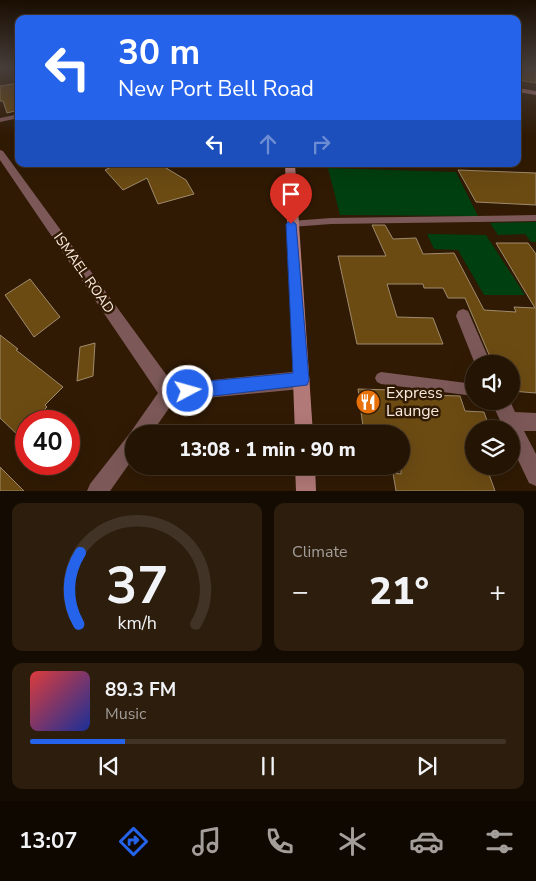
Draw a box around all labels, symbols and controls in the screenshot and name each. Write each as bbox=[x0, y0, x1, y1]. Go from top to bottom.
text: 30 m bbox=[118, 29, 200, 76]
icon: left bbox=[35, 35, 100, 100]
text: New Port Bell Road bbox=[118, 74, 314, 104]
icon: left bbox=[201, 130, 229, 158]
icon: ahead bbox=[254, 130, 282, 158]
icon: right bbox=[307, 130, 335, 158]
pin bbox=[270, 173, 312, 224]
icon: arrive bbox=[277, 180, 305, 208]
street label: ISMAEL ROAD bbox=[49, 229, 119, 317]
map controls bbox=[465, 355, 520, 475]
button: sound bbox=[465, 355, 520, 410]
position arrow bbox=[161, 364, 213, 416]
place label: Express Launge bbox=[386, 382, 443, 422]
restaurant icon: Express Launge bbox=[355, 389, 381, 415]
speed limit sign: 40 bbox=[15, 410, 80, 475]
button: layers bbox=[465, 420, 520, 475]
text: 13:08 · 1 min · 90 m bbox=[179, 437, 356, 463]
text: Climate bbox=[292, 541, 347, 563]
text: 37 bbox=[106, 550, 168, 621]
text: 21° bbox=[369, 566, 429, 617]
text: − bbox=[292, 573, 309, 611]
text: + bbox=[489, 573, 506, 611]
text: km/h bbox=[117, 611, 157, 635]
text: 89.3 FM bbox=[105, 677, 176, 703]
text: Music bbox=[105, 703, 146, 725]
icon: previous bbox=[95, 752, 123, 780]
icon: pause bbox=[254, 752, 282, 780]
icon: next bbox=[413, 752, 441, 780]
icon: directions bbox=[116, 824, 151, 859]
icon: music bbox=[189, 824, 224, 859]
icon: phone bbox=[262, 824, 297, 859]
icon: climate bbox=[335, 824, 370, 859]
icon: car bbox=[409, 824, 444, 859]
icon: filters bbox=[482, 824, 517, 859]
text: 13:07 bbox=[19, 826, 77, 856]

